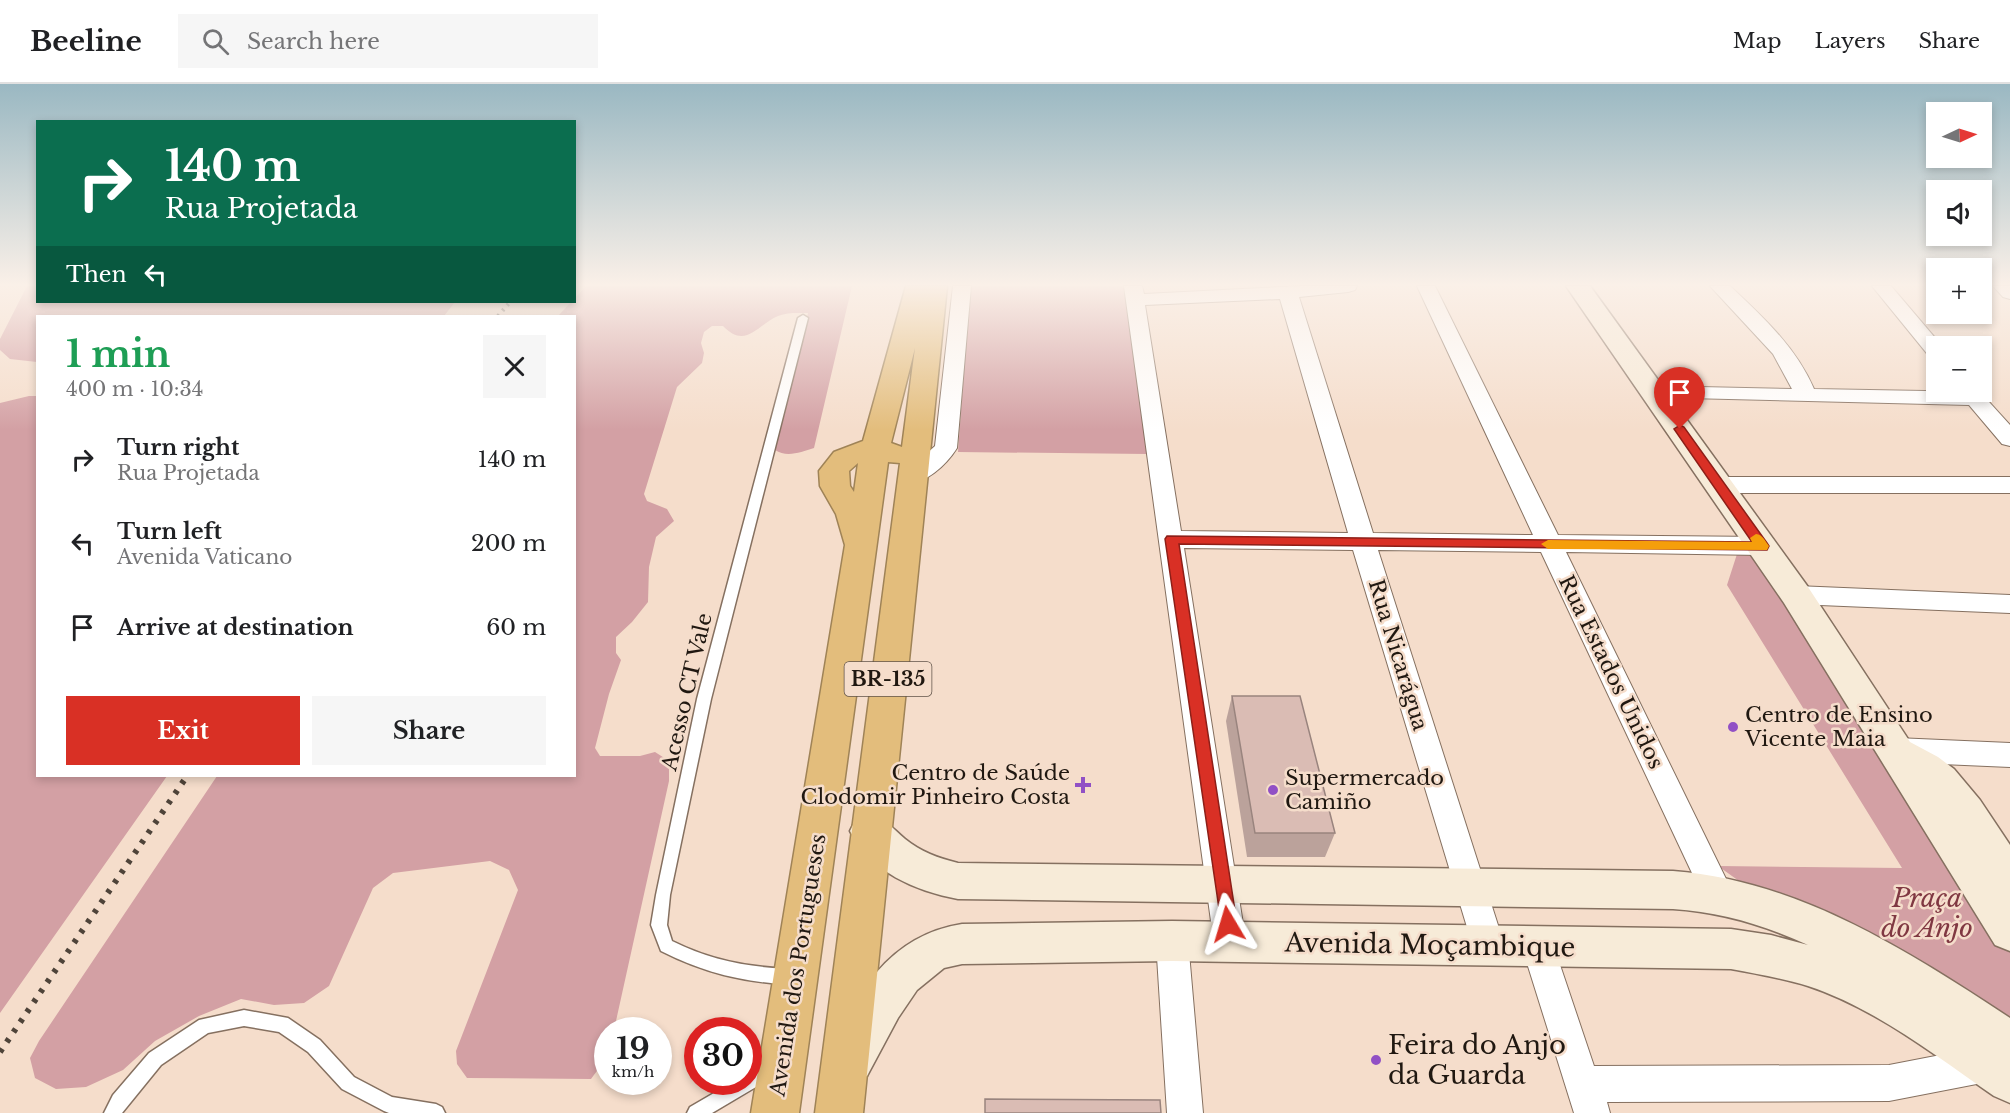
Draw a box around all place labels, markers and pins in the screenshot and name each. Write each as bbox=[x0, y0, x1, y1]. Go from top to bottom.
pin bbox=[1654, 367, 1705, 429]
place label: Centro de Ensino Vicente Maia bbox=[1744, 702, 1933, 752]
marker: Centro de Ensino Vicente Maia bbox=[1726, 720, 1740, 734]
place label: Centro de Saúde Clodomir Pinheiro Costa bbox=[801, 760, 1070, 810]
place label: Supermercado Camiño bbox=[1285, 765, 1444, 815]
marker: Centro de Saúde Clodomir Pinheiro Costa bbox=[1074, 776, 1092, 794]
marker: Supermercado Camiño bbox=[1266, 783, 1280, 797]
place label: Feira do Anjo da Guarda bbox=[1388, 1029, 1566, 1091]
marker: Feira do Anjo da Guarda bbox=[1369, 1053, 1383, 1067]

